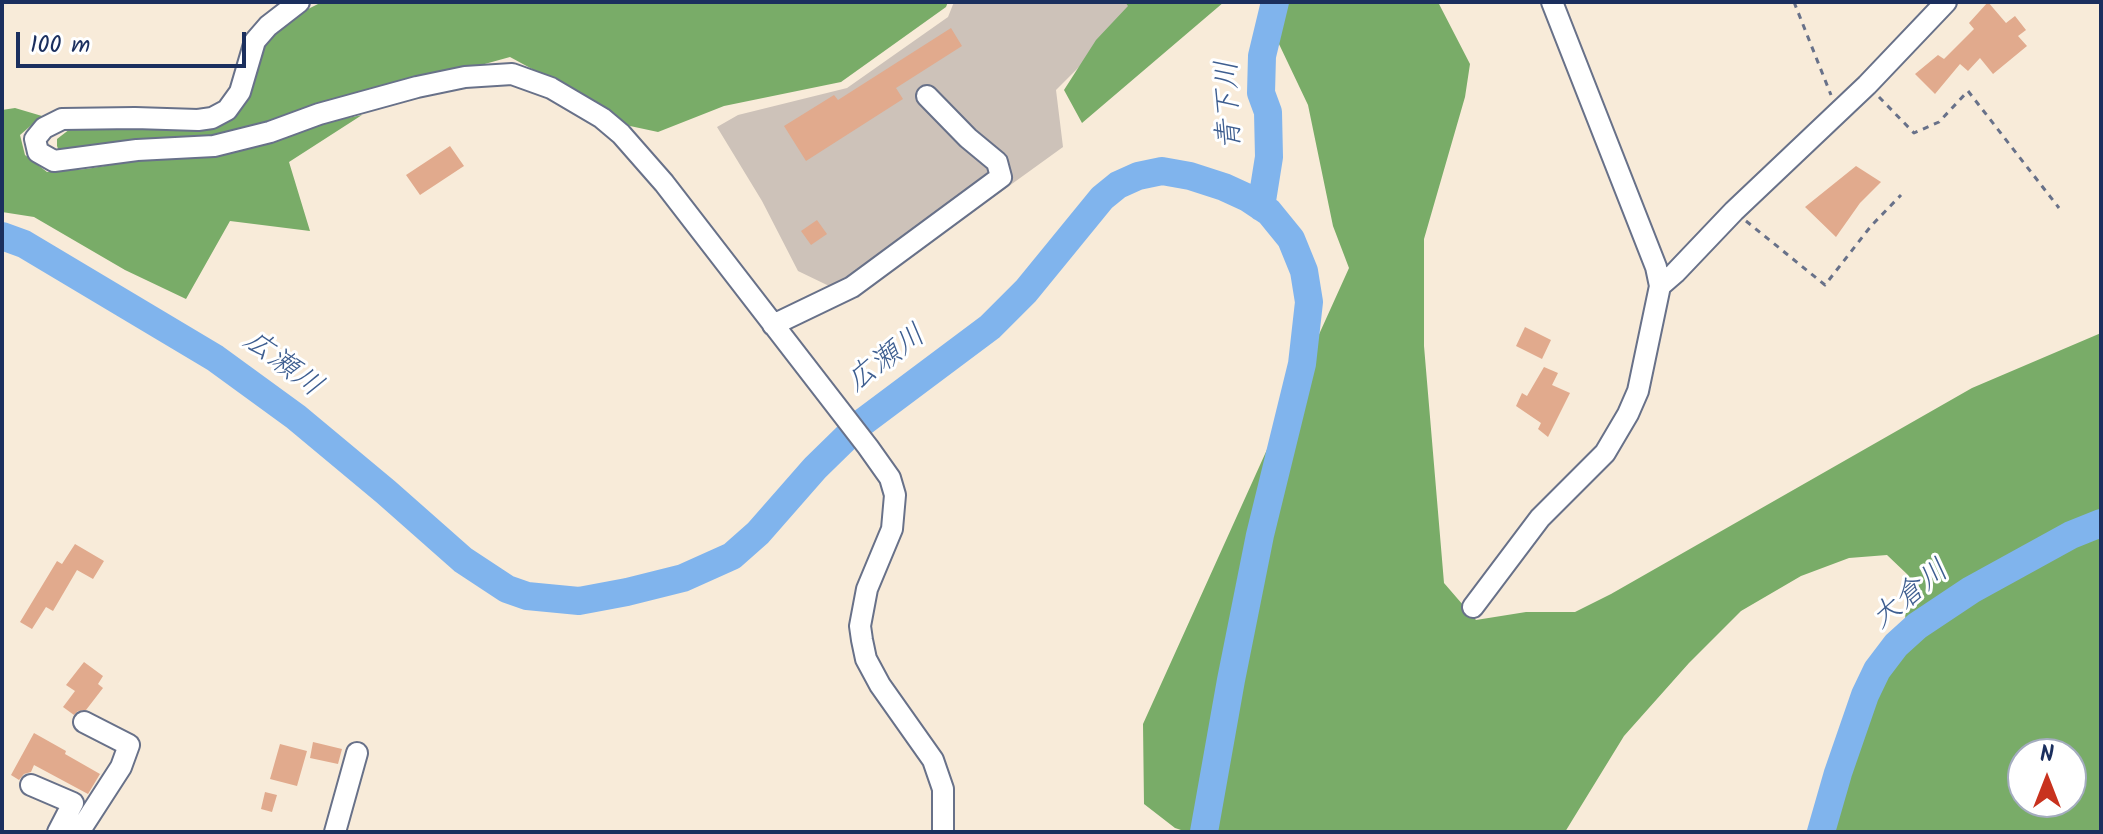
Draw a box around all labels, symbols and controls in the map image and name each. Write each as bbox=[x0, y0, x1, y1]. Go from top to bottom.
scale bar bbox=[20, 16, 250, 66]
text: 100 m bbox=[30, 26, 90, 65]
water label: 青下川 bbox=[1212, 59, 1252, 151]
water label: 広瀬川 bbox=[841, 320, 935, 402]
water label: 広瀬川 bbox=[234, 325, 328, 407]
water label: 大倉川 bbox=[1866, 555, 1958, 639]
north arrow bbox=[2007, 738, 2087, 818]
text: N bbox=[2040, 738, 2054, 773]

